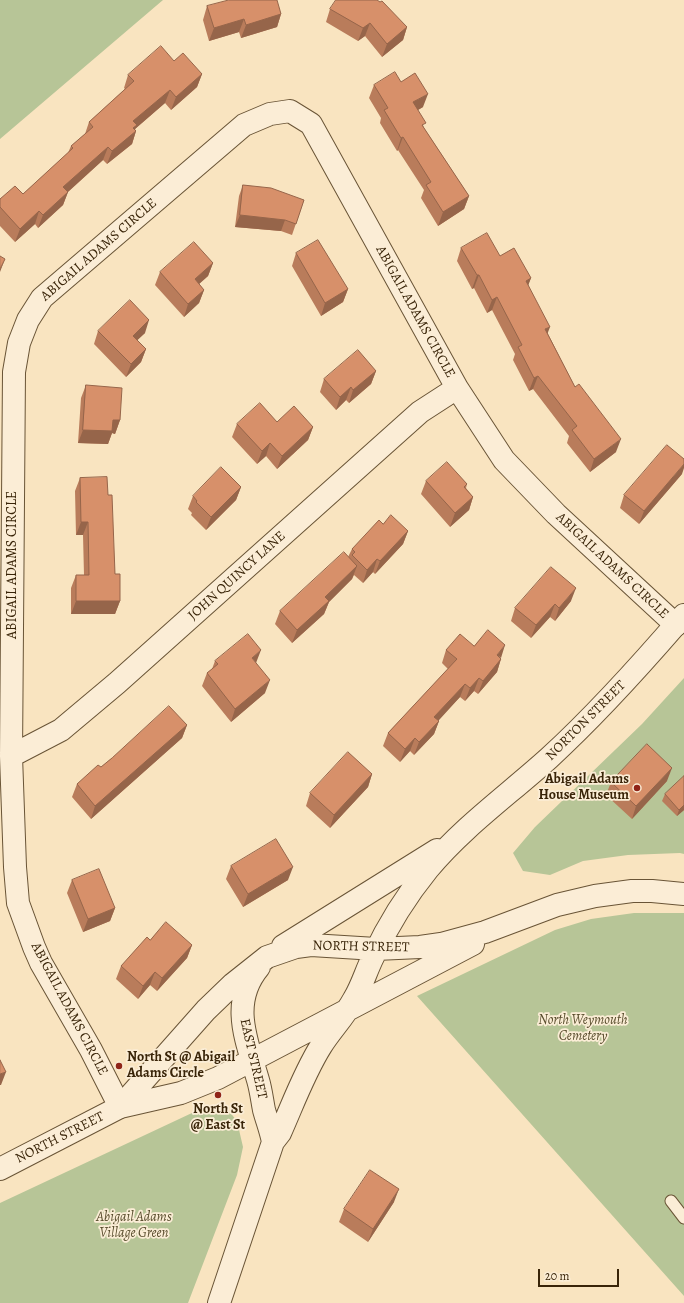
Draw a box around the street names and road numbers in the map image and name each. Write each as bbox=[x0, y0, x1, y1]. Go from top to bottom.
street label: ABIGAIL ADAMS CIRCLE bbox=[38, 195, 160, 305]
street label: ABIGAIL ADAMS CIRCLE bbox=[372, 243, 458, 381]
street label: ABIGAIL ADAMS CIRCLE bbox=[5, 491, 21, 639]
street label: ABIGAIL ADAMS CIRCLE bbox=[552, 509, 672, 623]
street label: JOHN QUINCY LANE bbox=[185, 528, 289, 624]
street label: NORTON STREET bbox=[543, 678, 629, 764]
street label: NORTH STREET bbox=[312, 938, 410, 956]
street label: ABIGAIL ADAMS CIRCLE bbox=[27, 940, 111, 1078]
street label: EAST STREET bbox=[236, 1017, 270, 1101]
street label: NORTH STREET bbox=[13, 1108, 107, 1168]

